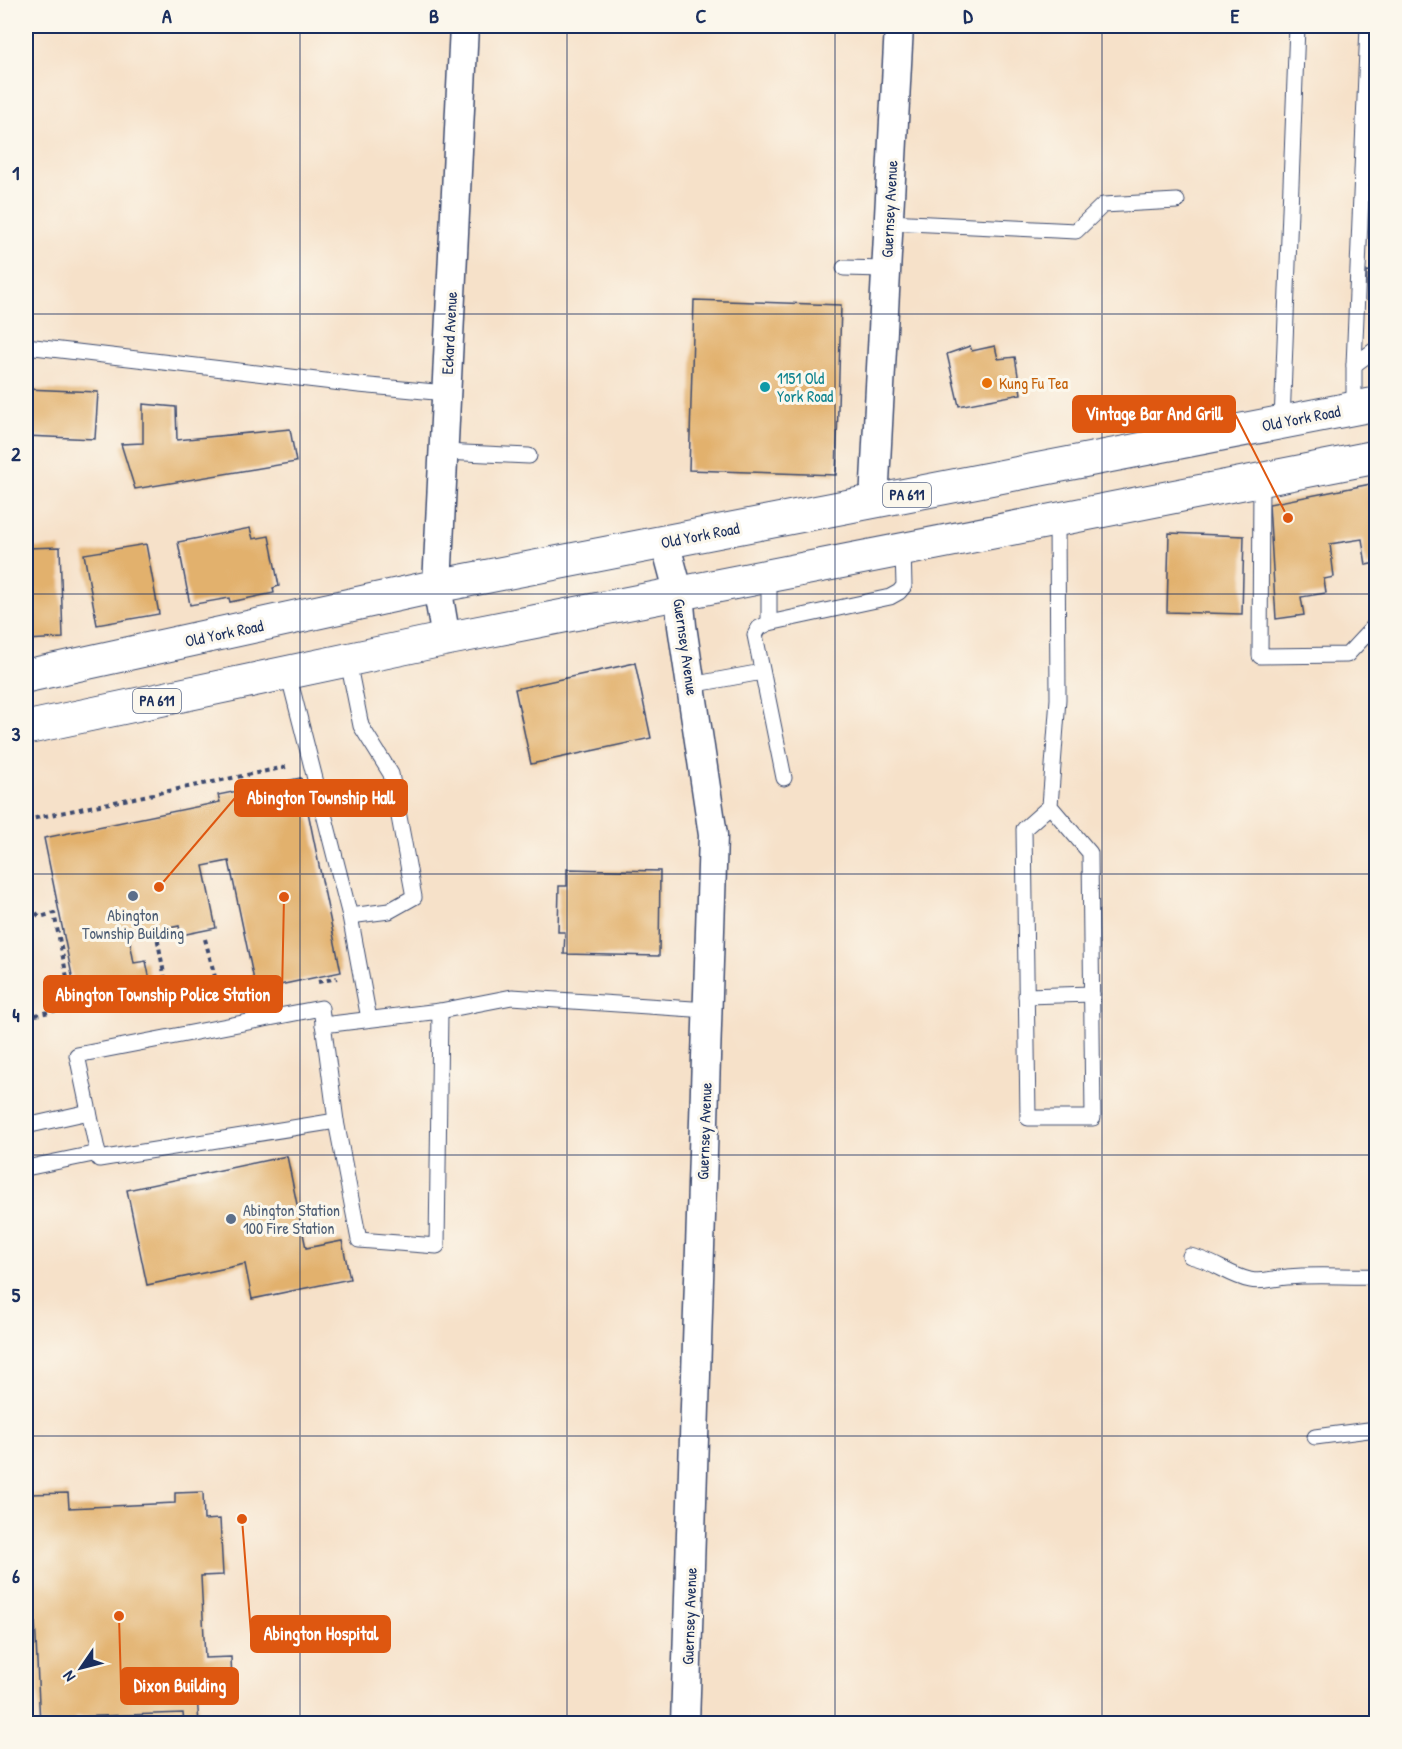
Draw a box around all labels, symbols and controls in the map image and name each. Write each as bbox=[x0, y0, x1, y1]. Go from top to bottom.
text: A bbox=[162, 2, 172, 29]
text: B bbox=[429, 2, 439, 29]
text: C bbox=[696, 2, 707, 29]
text: D bbox=[963, 2, 973, 29]
text: E bbox=[1231, 2, 1240, 29]
text: 1 bbox=[12, 159, 20, 186]
street label: Guernsey Avenue bbox=[875, 159, 903, 258]
street label: Eckard Avenue bbox=[436, 290, 462, 375]
place label: 1151 Old York Road bbox=[777, 367, 833, 407]
place label: Kung Fu Tea bbox=[999, 372, 1068, 394]
marker: Kung Fu Tea bbox=[980, 376, 994, 390]
marker: 1151 Old York Road bbox=[758, 380, 772, 394]
callout: Vintage Bar And Grill bbox=[1073, 396, 1235, 432]
street label: Old York Road bbox=[1260, 400, 1342, 436]
text: Vintage Bar And Grill bbox=[1085, 401, 1224, 427]
text: 2 bbox=[11, 440, 21, 467]
road number: PA 611 bbox=[883, 483, 931, 507]
street label: Old York Road bbox=[659, 517, 741, 553]
street label: Guernsey Avenue bbox=[668, 597, 704, 697]
street label: Old York Road bbox=[183, 614, 265, 652]
road number: PA 611 bbox=[133, 689, 181, 713]
text: 3 bbox=[12, 720, 21, 747]
callout: Abington Township Hall bbox=[235, 780, 407, 816]
text: Abington Township Hall bbox=[247, 785, 396, 811]
marker: Abington Township Building bbox=[126, 889, 140, 903]
place label: Abington Township Building bbox=[82, 904, 184, 944]
callout: Abington Township Police Station bbox=[44, 976, 282, 1012]
text: Abington Township Police Station bbox=[56, 982, 270, 1008]
text: 4 bbox=[12, 1001, 20, 1028]
street label: Guernsey Avenue bbox=[691, 1081, 717, 1180]
place label: Abington Station 100 Fire Station bbox=[243, 1199, 340, 1239]
marker: Abington Station 100 Fire Station bbox=[224, 1212, 238, 1226]
text: 5 bbox=[12, 1281, 21, 1308]
text: 6 bbox=[12, 1562, 20, 1589]
street label: Guernsey Avenue bbox=[676, 1566, 702, 1665]
callout: Abington Hospital bbox=[251, 1616, 390, 1652]
text: Abington Hospital bbox=[264, 1621, 379, 1647]
north arrow bbox=[51, 1638, 111, 1698]
text: N bbox=[57, 1666, 80, 1686]
callout: Dixon Building bbox=[121, 1668, 238, 1704]
text: Dixon Building bbox=[134, 1673, 226, 1699]

